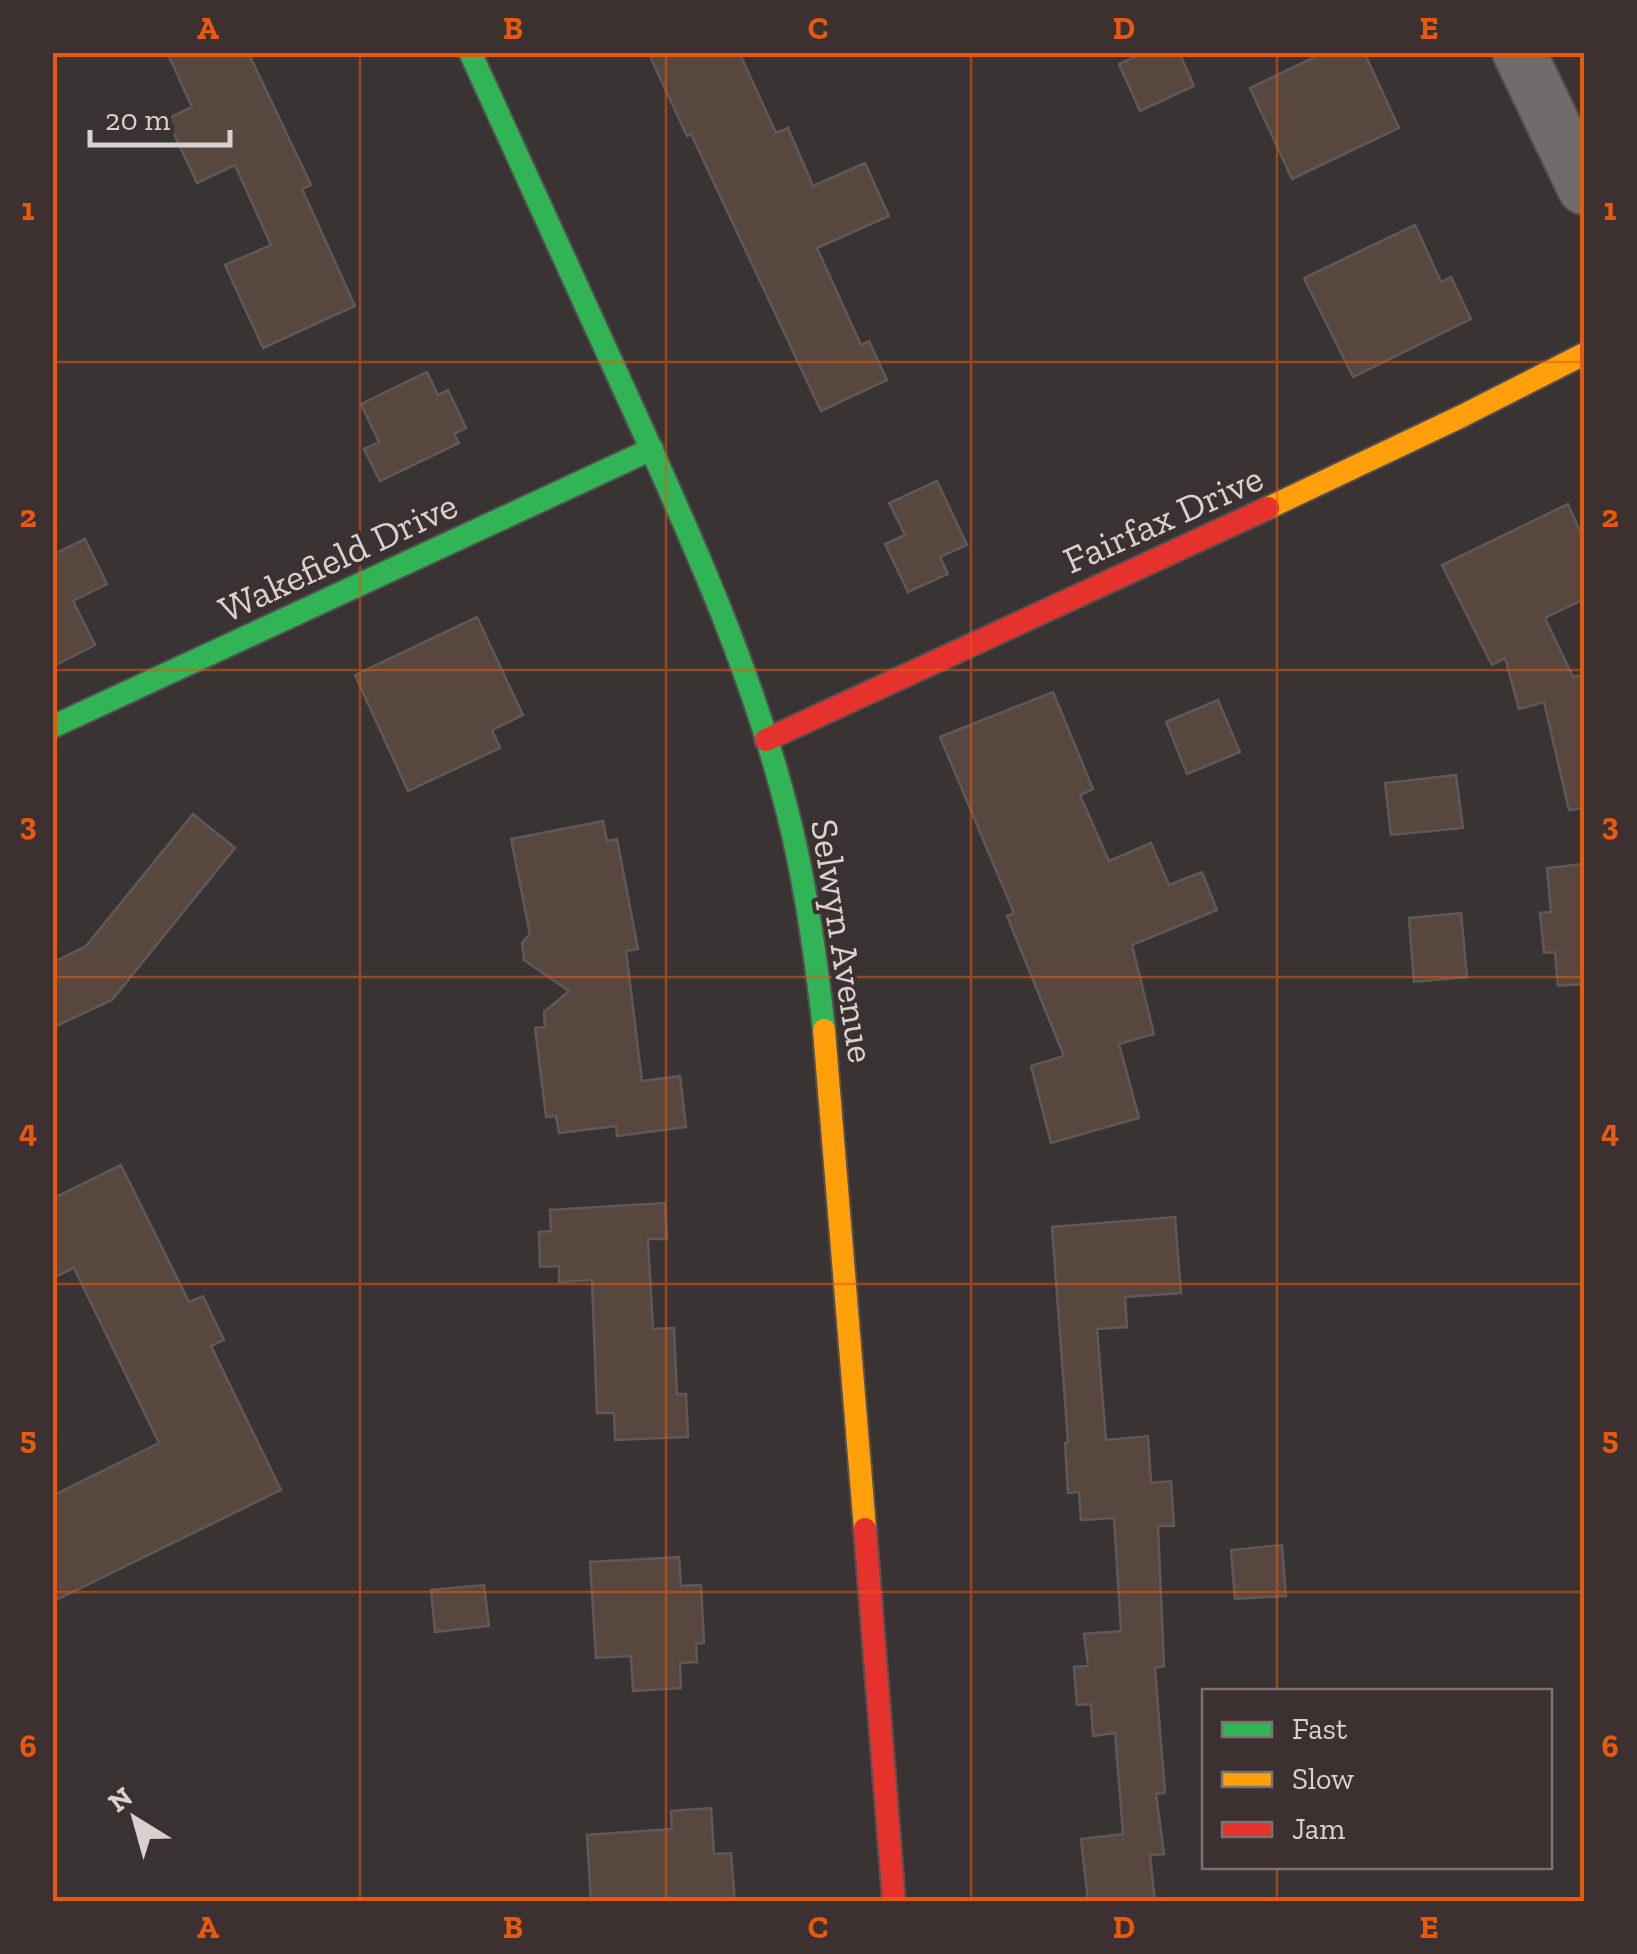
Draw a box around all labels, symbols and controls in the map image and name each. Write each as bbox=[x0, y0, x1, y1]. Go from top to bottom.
text: A bbox=[197, 9, 219, 47]
text: B bbox=[503, 9, 523, 47]
text: C bbox=[808, 9, 828, 47]
text: D bbox=[1113, 9, 1135, 47]
text: E bbox=[1420, 9, 1438, 47]
scale bar bbox=[90, 85, 230, 147]
text: 20 m bbox=[105, 102, 171, 138]
text: 1 bbox=[22, 190, 35, 228]
text: 1 bbox=[1604, 190, 1617, 228]
street label: Fairfax Drive bbox=[1056, 455, 1270, 583]
street label: Wakefield Drive bbox=[212, 482, 464, 632]
text: 2 bbox=[19, 497, 37, 535]
text: 2 bbox=[1601, 497, 1619, 535]
text: 3 bbox=[19, 805, 37, 843]
text: 3 bbox=[1601, 805, 1619, 843]
street label: Selwyn Avenue bbox=[801, 816, 885, 1066]
text: 4 bbox=[19, 1112, 37, 1150]
text: 4 bbox=[1601, 1112, 1619, 1150]
text: 5 bbox=[20, 1419, 36, 1457]
text: 5 bbox=[1602, 1419, 1618, 1457]
legend bbox=[1202, 1689, 1552, 1869]
text: Fast bbox=[1292, 1711, 1347, 1747]
text: 6 bbox=[19, 1727, 37, 1765]
text: 6 bbox=[1601, 1727, 1619, 1765]
text: Slow bbox=[1292, 1761, 1354, 1797]
north arrow bbox=[85, 1769, 185, 1869]
text: N bbox=[102, 1780, 139, 1819]
text: Jam bbox=[1292, 1811, 1345, 1847]
text: A bbox=[197, 1908, 219, 1946]
text: B bbox=[503, 1908, 523, 1946]
text: C bbox=[808, 1908, 828, 1946]
text: D bbox=[1113, 1908, 1135, 1946]
text: E bbox=[1420, 1908, 1438, 1946]

